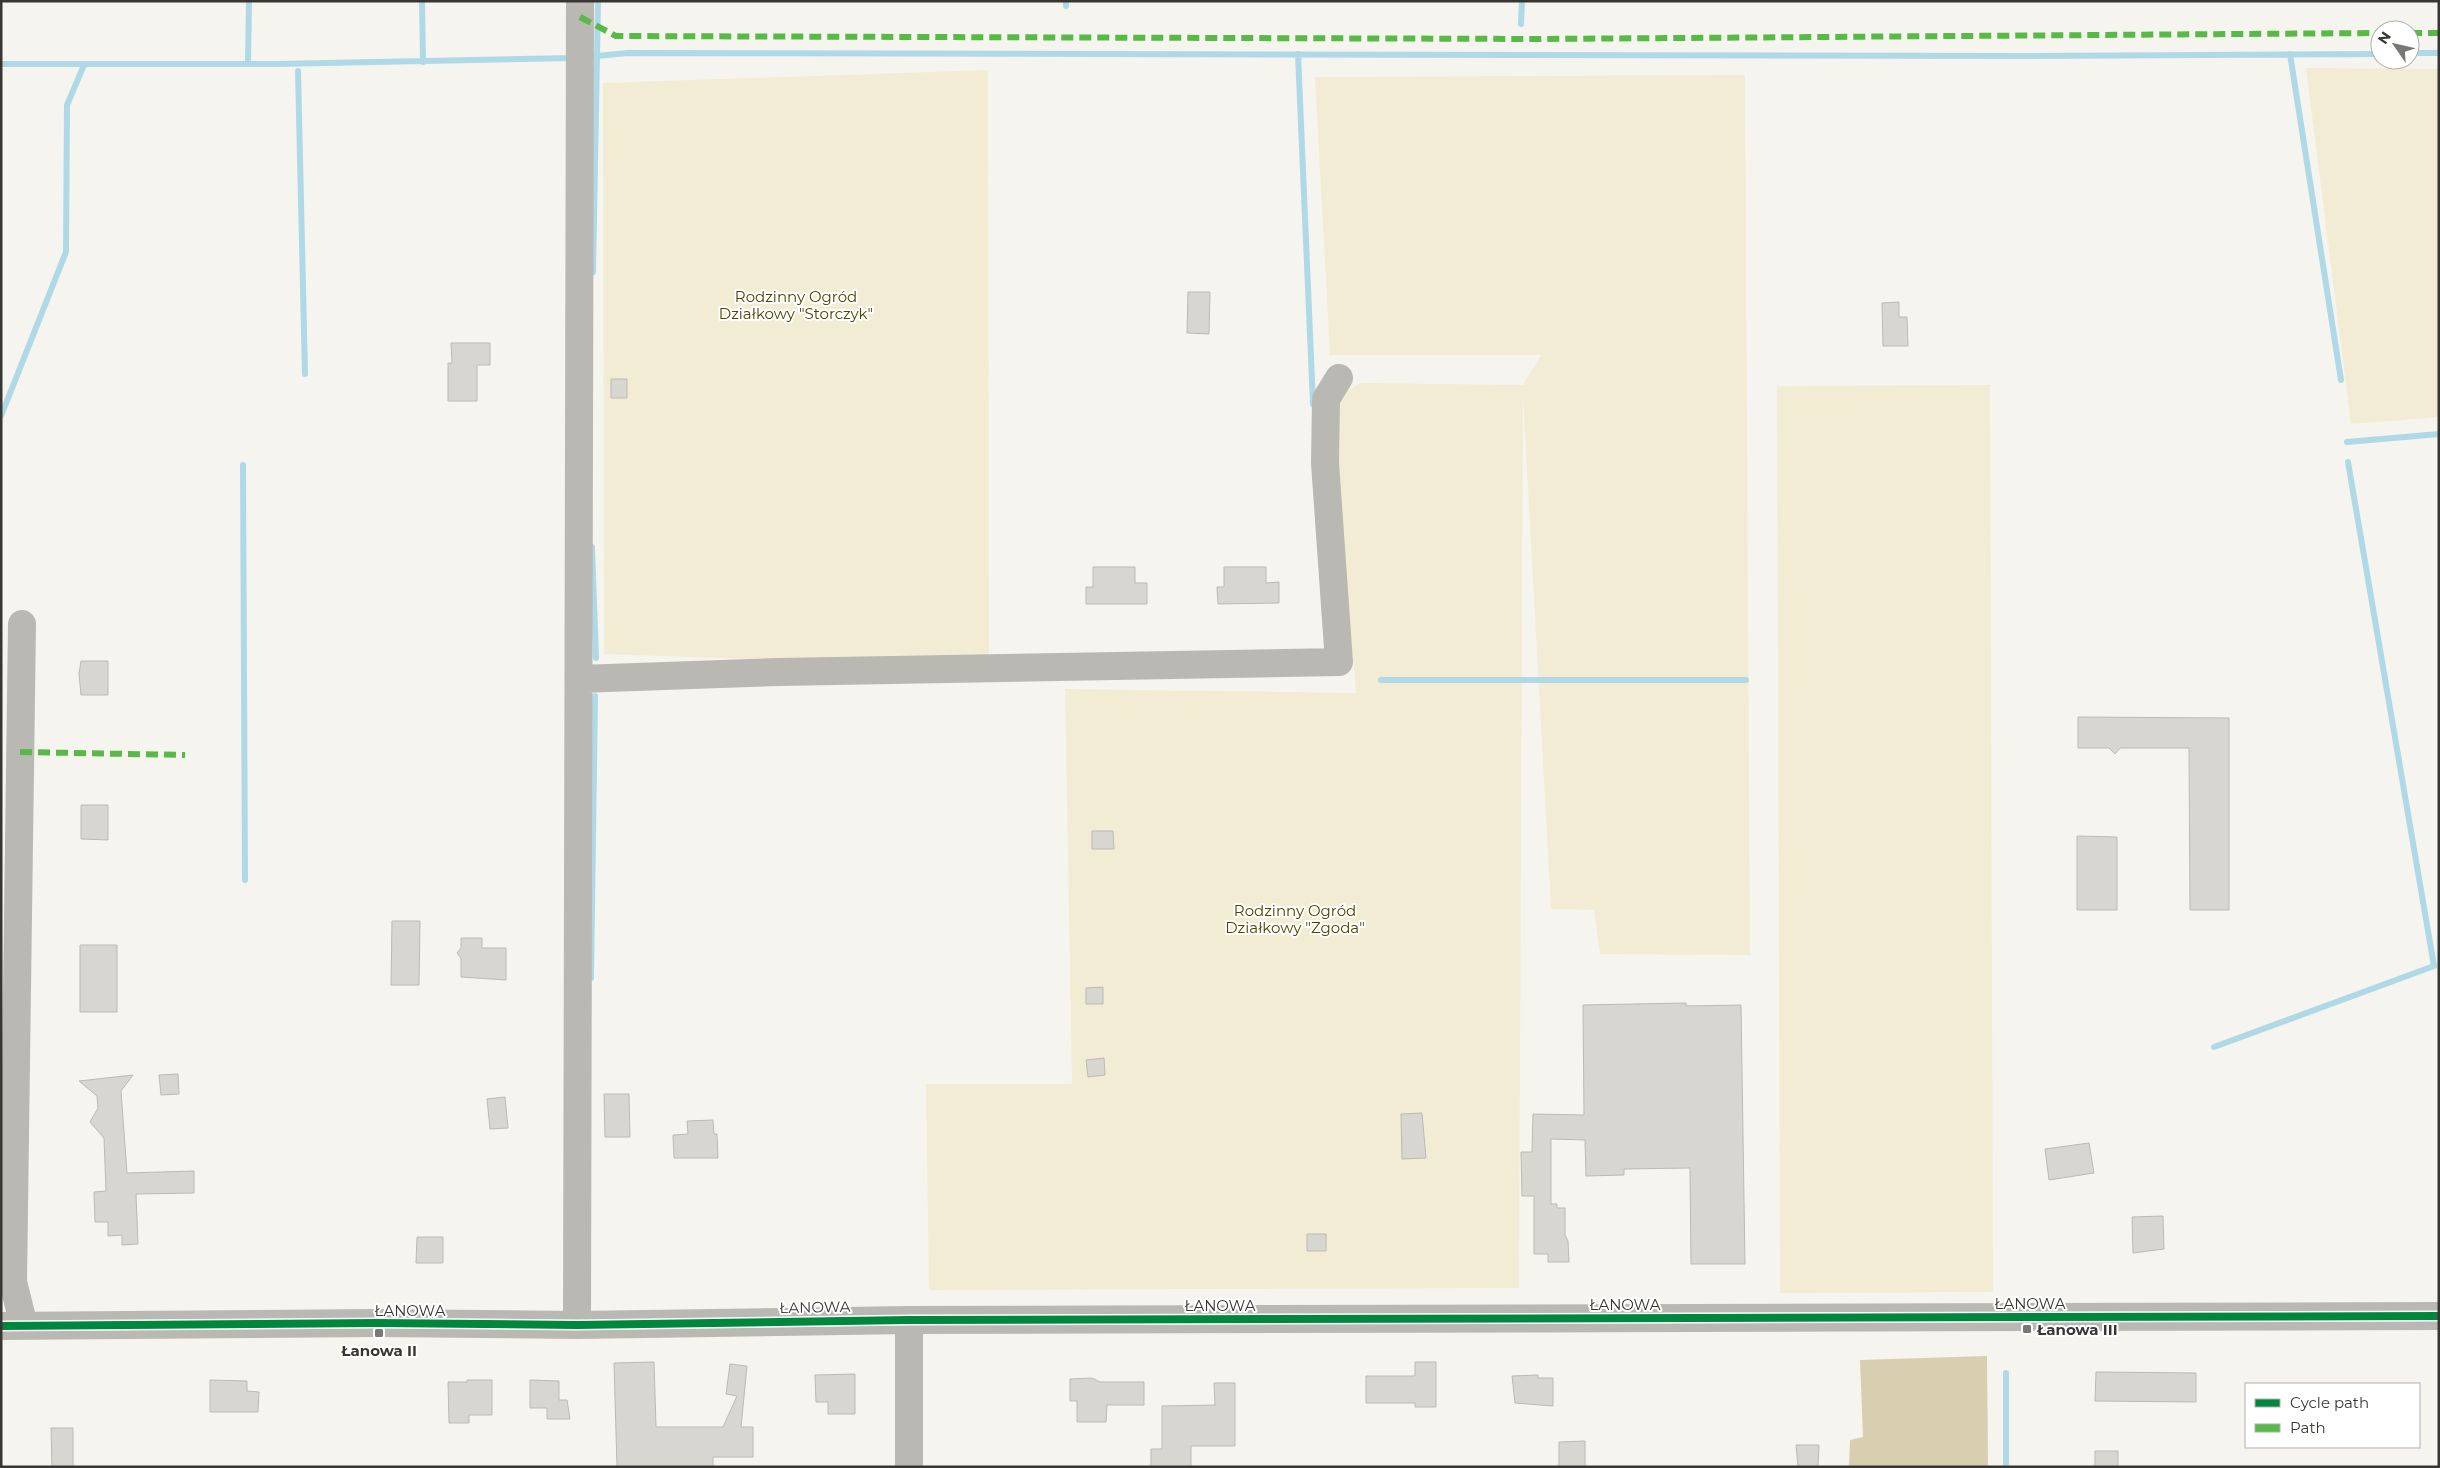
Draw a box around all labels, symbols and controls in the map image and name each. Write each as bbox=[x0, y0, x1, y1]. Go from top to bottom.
north arrow bbox=[2370, 20, 2420, 70]
text: N bbox=[2374, 28, 2395, 47]
park label: Rodzinny Ogród Działkowy "Storczyk" bbox=[719, 287, 873, 323]
park label: Rodzinny Ogród Działkowy "Zgoda" bbox=[1225, 901, 1365, 937]
street label: ŁANOWA bbox=[1994, 1294, 2066, 1313]
street label: ŁANOWA bbox=[1589, 1295, 1661, 1314]
street label: ŁANOWA bbox=[1184, 1296, 1256, 1315]
street label: ŁANOWA bbox=[779, 1297, 851, 1317]
street label: ŁANOWA bbox=[374, 1301, 446, 1320]
place label: Łanowa III bbox=[2036, 1320, 2118, 1339]
marker: Łanowa III bbox=[2021, 1323, 2033, 1335]
marker: Łanowa II bbox=[373, 1327, 385, 1339]
place label: Łanowa II bbox=[340, 1341, 417, 1360]
legend bbox=[2245, 1383, 2420, 1448]
text: Cycle path bbox=[2290, 1393, 2369, 1412]
text: Path bbox=[2290, 1418, 2326, 1437]

